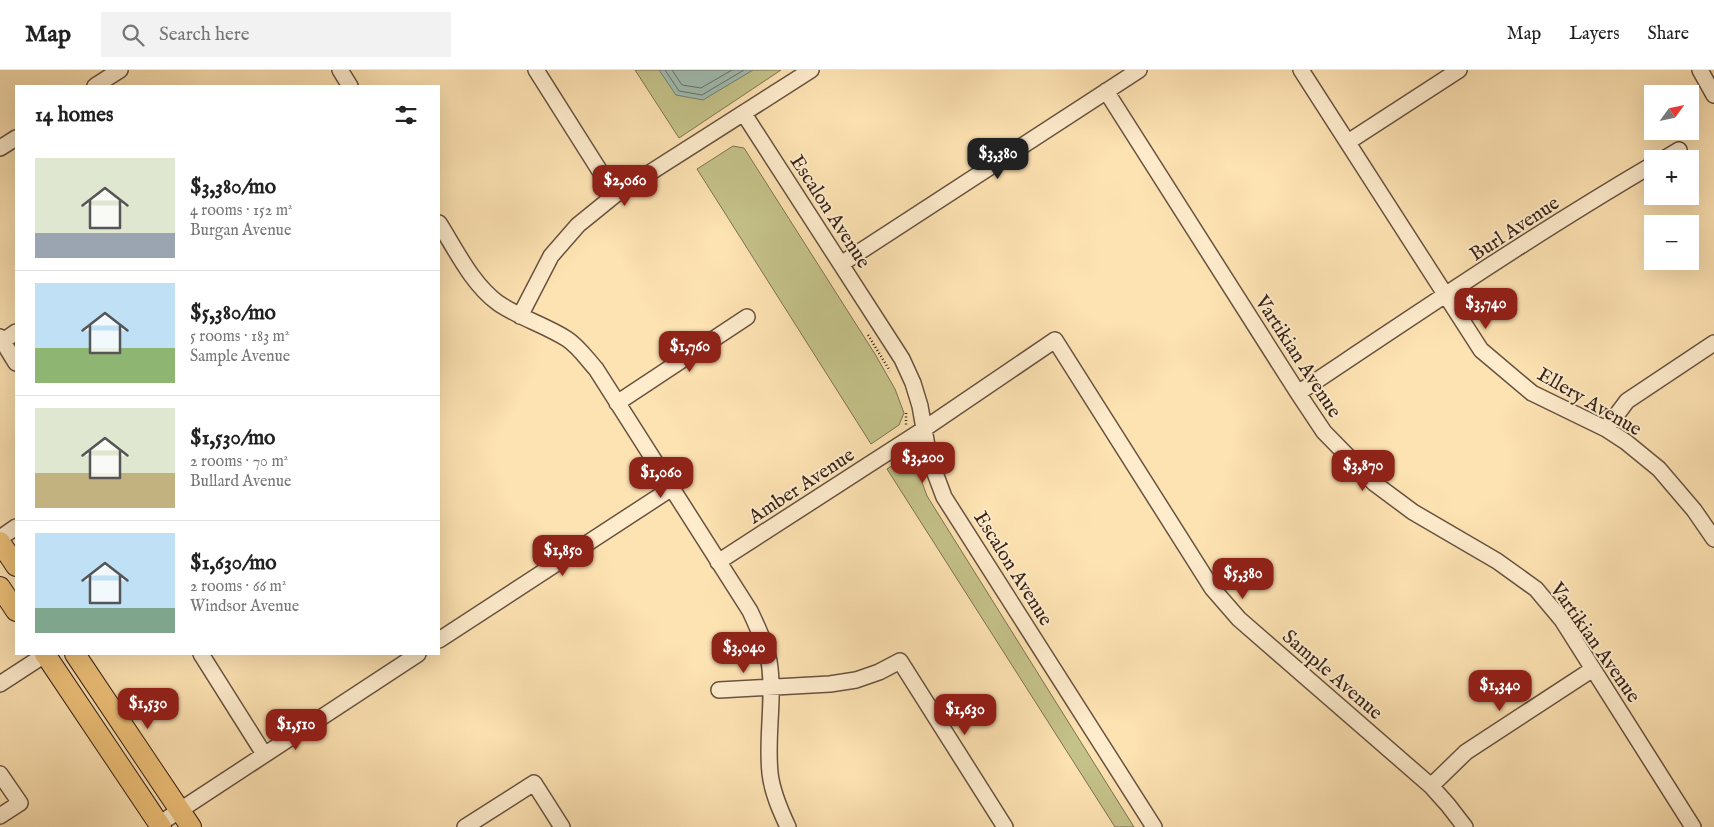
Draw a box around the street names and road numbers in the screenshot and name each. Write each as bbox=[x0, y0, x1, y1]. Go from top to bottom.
street label: Escalon Avenue bbox=[784, 150, 876, 273]
street label: Burl Avenue bbox=[1465, 191, 1564, 267]
street label: Vartikian Avenue bbox=[1248, 290, 1347, 423]
street label: Ellery Avenue bbox=[1533, 362, 1646, 442]
street label: Amber Avenue bbox=[743, 443, 860, 530]
street label: Escalon Avenue bbox=[968, 507, 1058, 631]
street label: Vartikian Avenue bbox=[1544, 577, 1645, 708]
street label: Sample Avenue bbox=[1277, 625, 1387, 726]

